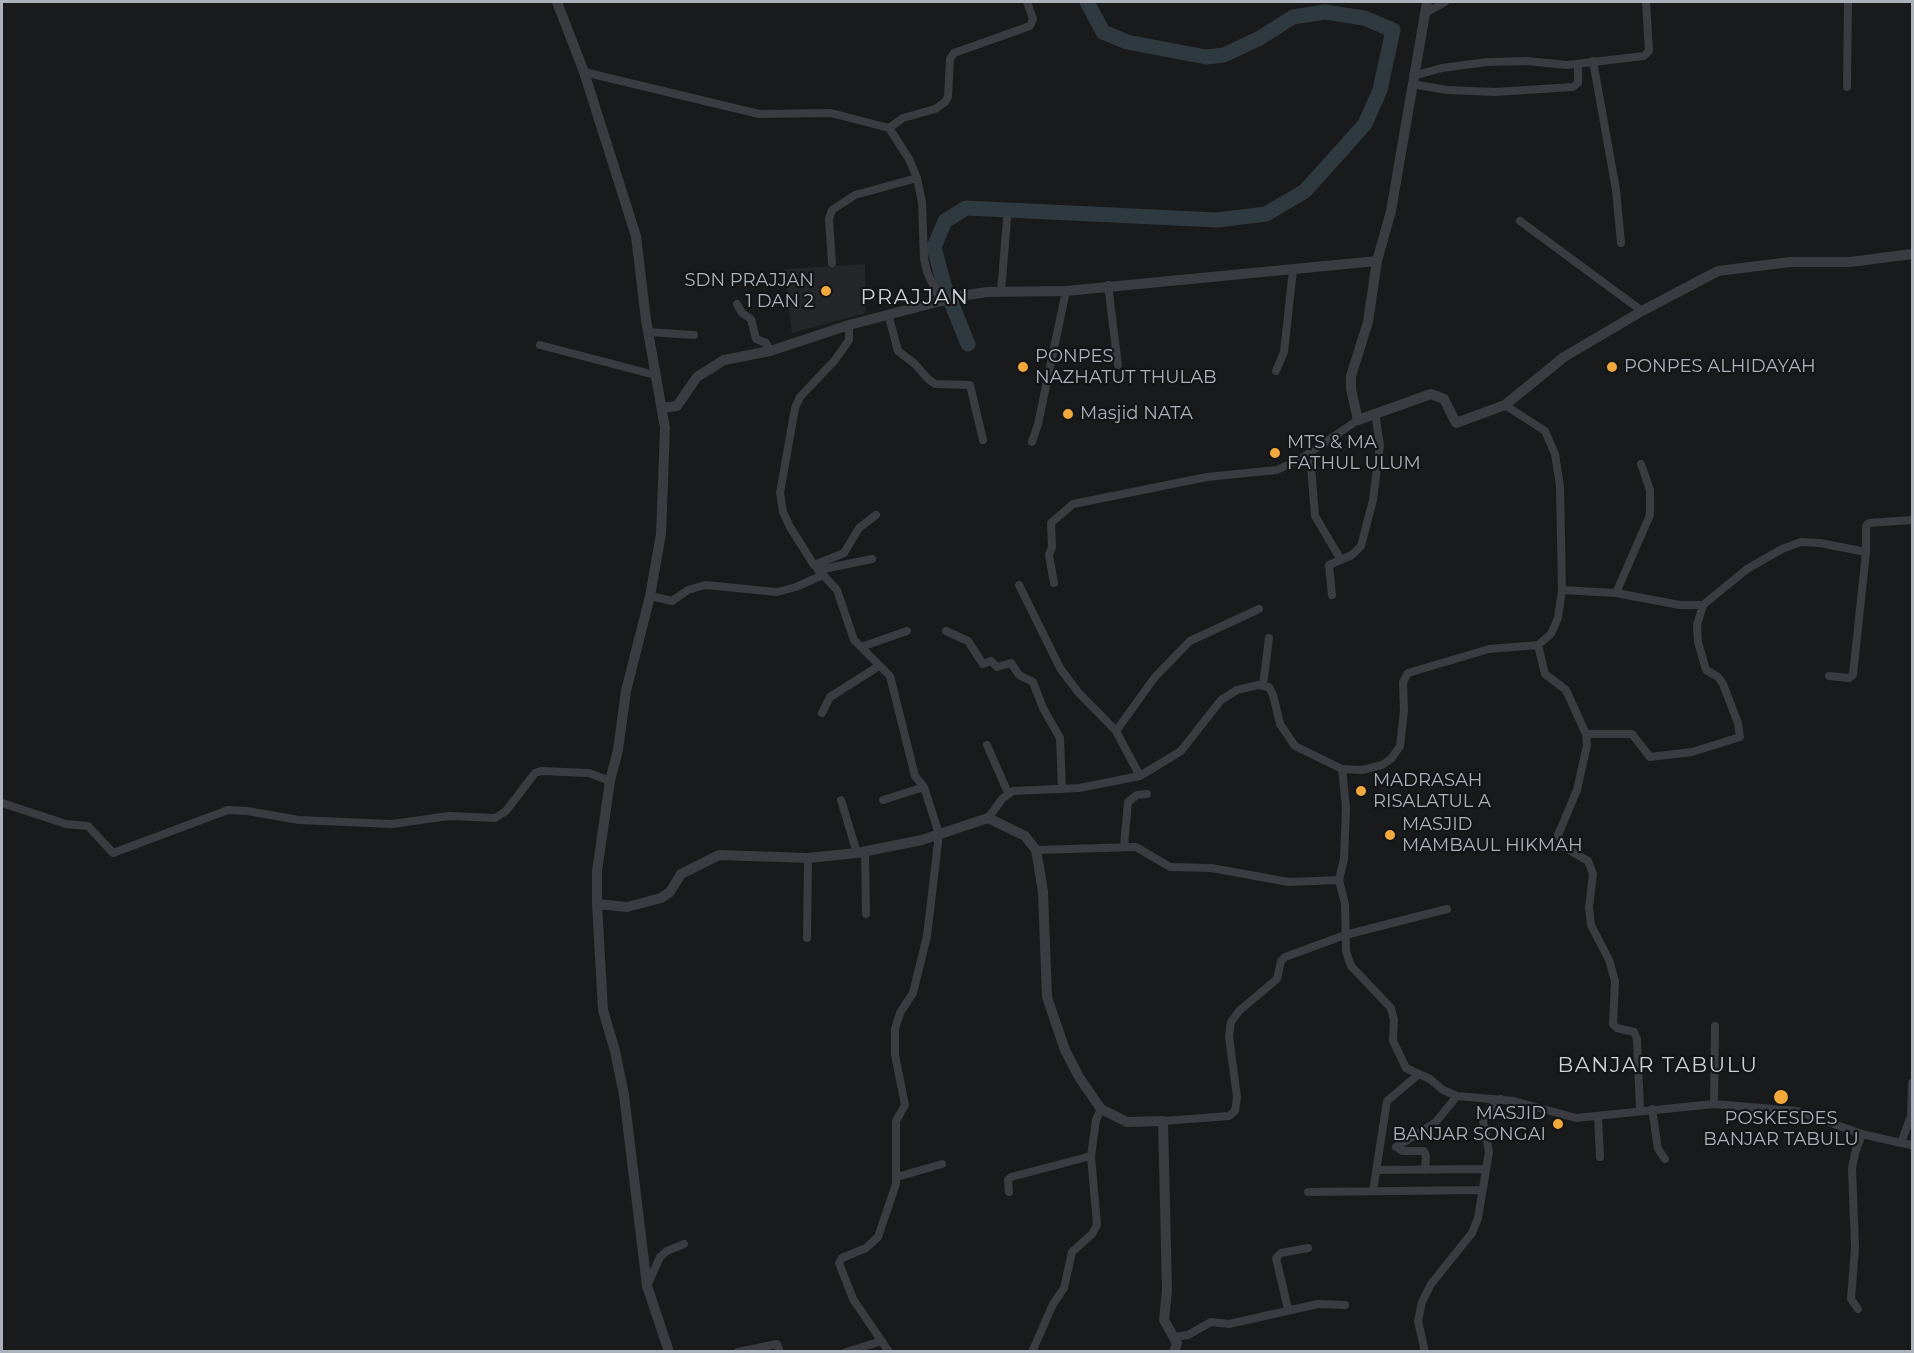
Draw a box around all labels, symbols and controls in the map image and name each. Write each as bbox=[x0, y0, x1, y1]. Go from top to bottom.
place label: SDN PRAJJAN 1 DAN 2 bbox=[684, 270, 814, 312]
marker: SDN PRAJJAN 1 DAN 2 bbox=[819, 284, 833, 298]
district label: PRAJJAN bbox=[861, 285, 969, 311]
place label: PONPES NAZHATUT THULAB bbox=[1035, 346, 1217, 388]
place label: PONPES ALHIDAYAH bbox=[1624, 356, 1816, 378]
marker: PONPES NAZHATUT THULAB bbox=[1016, 360, 1030, 374]
marker: PONPES ALHIDAYAH bbox=[1605, 360, 1619, 374]
place label: Masjid NATA bbox=[1080, 403, 1193, 425]
marker: Masjid NATA bbox=[1061, 407, 1075, 421]
place label: MTS & MA FATHUL ULUM bbox=[1287, 432, 1421, 474]
marker: MTS & MA FATHUL ULUM bbox=[1268, 446, 1282, 460]
place label: MADRASAH RISALATUL A bbox=[1373, 770, 1491, 812]
marker: MADRASAH RISALATUL A bbox=[1354, 784, 1368, 798]
place label: MASJID MAMBAUL HIKMAH bbox=[1402, 814, 1583, 856]
marker: MASJID MAMBAUL HIKMAH bbox=[1383, 828, 1397, 842]
district label: BANJAR TABULU bbox=[1558, 1053, 1758, 1079]
marker: POSKESDES BANJAR TABULU bbox=[1772, 1088, 1790, 1106]
place label: MASJID BANJAR SONGAI bbox=[1393, 1103, 1546, 1146]
place label: POSKESDES BANJAR TABULU bbox=[1703, 1108, 1859, 1150]
marker: MASJID BANJAR SONGAI bbox=[1551, 1117, 1565, 1131]

